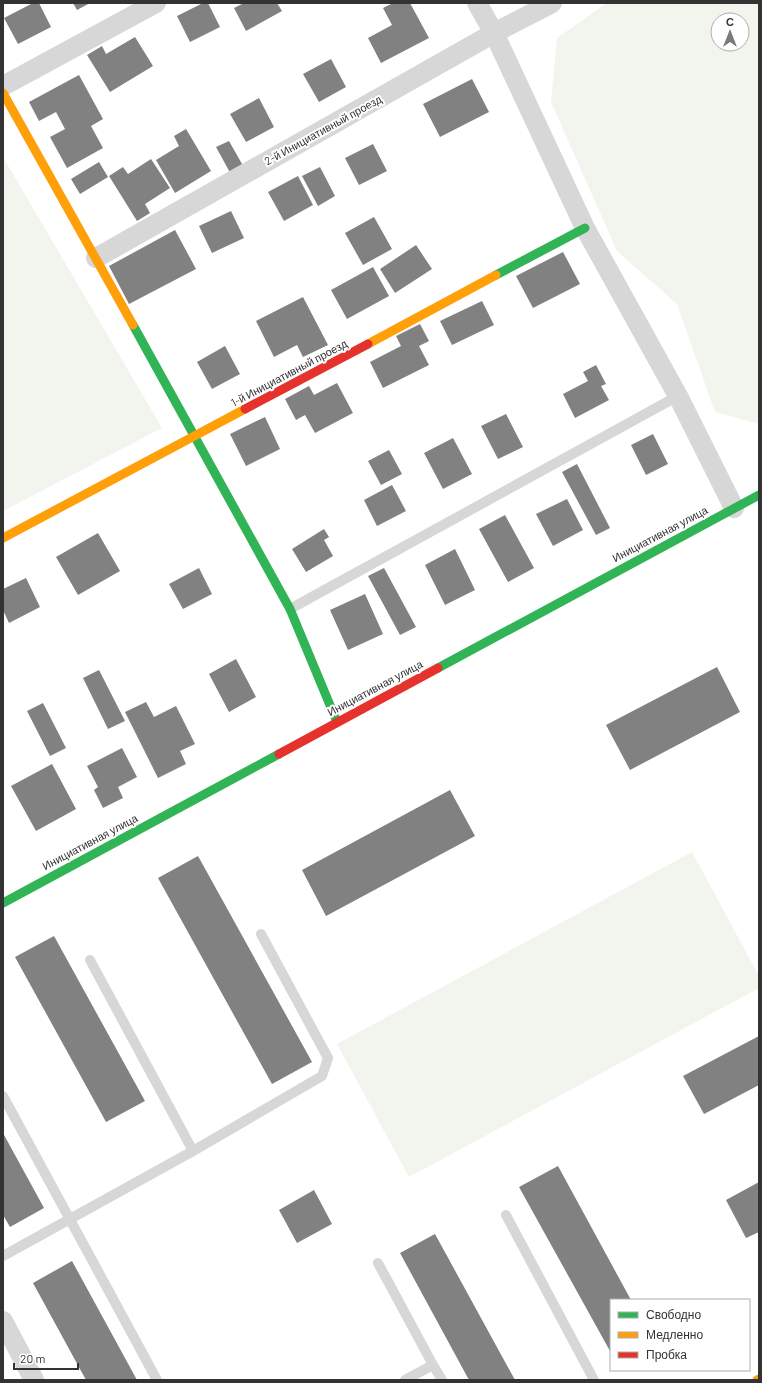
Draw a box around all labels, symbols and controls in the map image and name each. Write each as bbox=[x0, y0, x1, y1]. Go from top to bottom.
north arrow bbox=[710, 12, 750, 52]
text: С bbox=[726, 15, 734, 28]
street label: 2-й Инициативный проезд bbox=[262, 92, 384, 167]
street label: 1-й Инициативный проезд bbox=[228, 336, 350, 409]
street label: Инициативная улица bbox=[610, 503, 710, 564]
street label: Инициативная улица bbox=[325, 657, 425, 718]
street label: Инициативная улица bbox=[40, 811, 140, 872]
legend bbox=[610, 1299, 750, 1371]
text: Свободно bbox=[646, 1307, 701, 1322]
text: Медленно bbox=[646, 1327, 703, 1342]
scale bar bbox=[14, 1345, 78, 1371]
text: Пробка bbox=[646, 1347, 687, 1362]
text: 20 m bbox=[20, 1351, 46, 1365]

